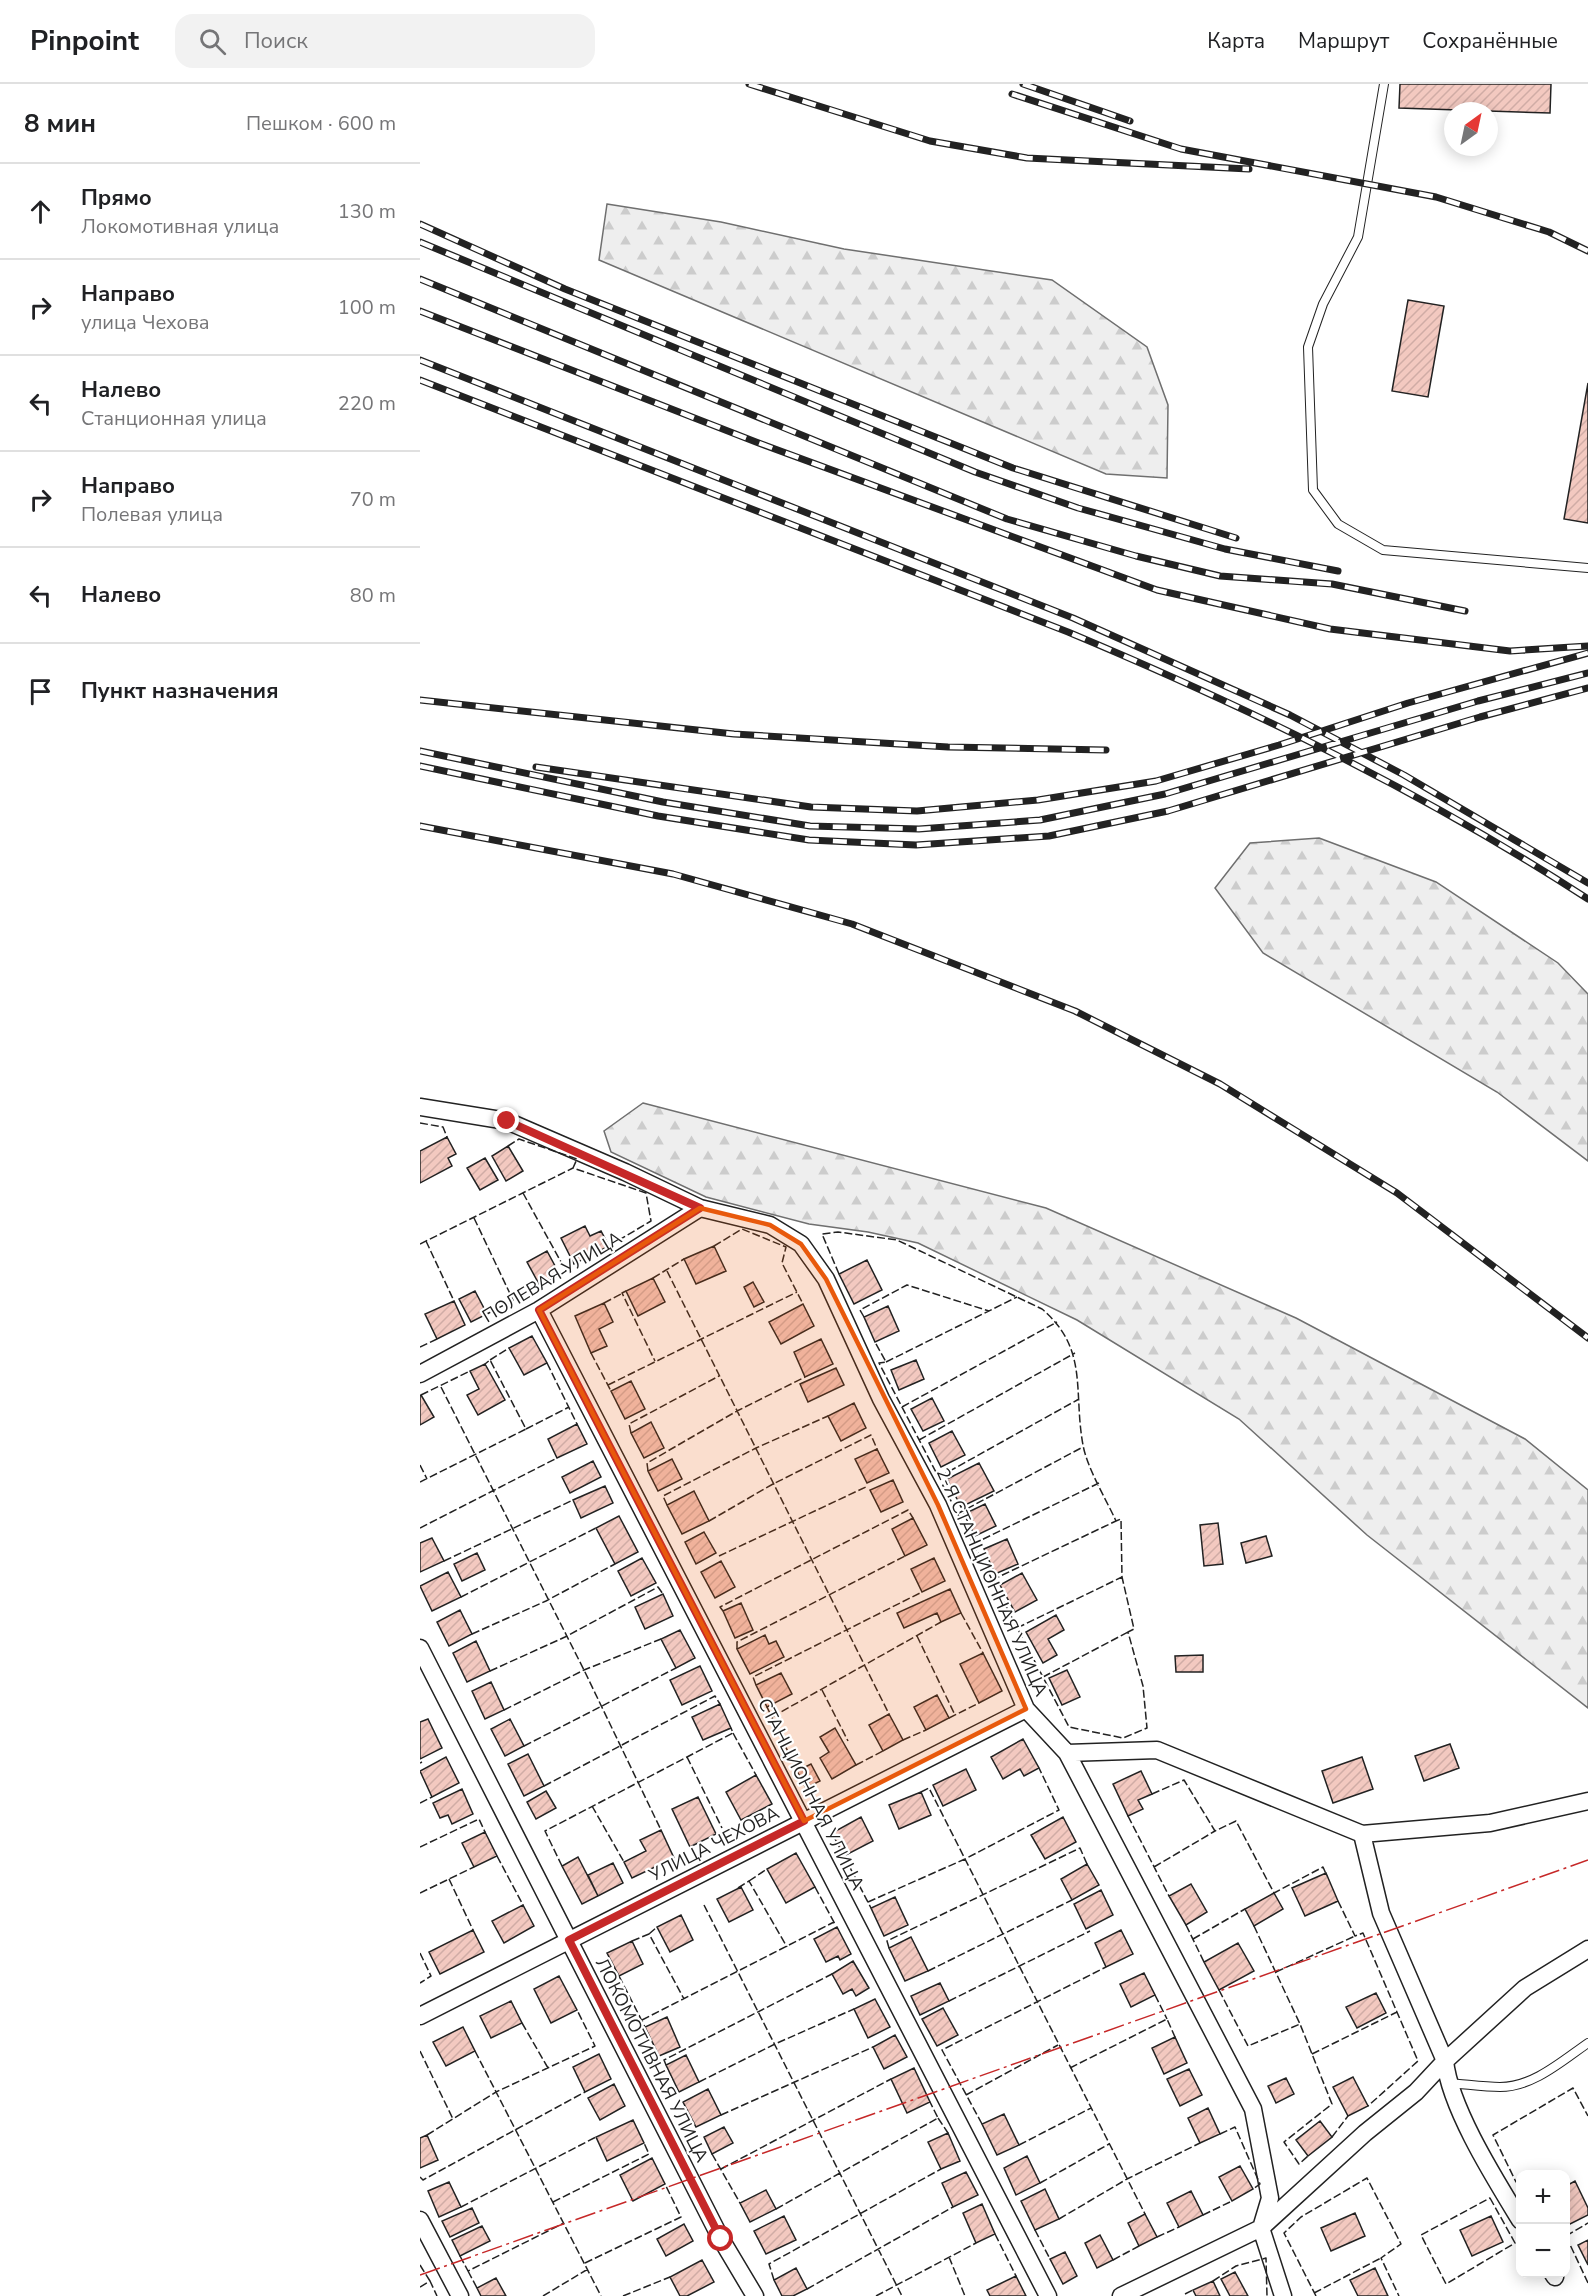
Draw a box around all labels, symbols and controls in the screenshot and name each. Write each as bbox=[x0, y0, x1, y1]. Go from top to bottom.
search box bbox=[175, 14, 595, 68]
text: Pinpoint bbox=[30, 22, 139, 60]
icon: search bbox=[196, 25, 229, 58]
text: Поиск bbox=[244, 26, 308, 56]
text: Карта bbox=[1207, 27, 1265, 55]
text: Маршрут bbox=[1298, 27, 1389, 55]
text: Сохранённые bbox=[1422, 27, 1558, 55]
north arrow bbox=[1444, 102, 1498, 156]
text: 8 мин bbox=[24, 106, 96, 141]
text: Пешком · 600 m bbox=[246, 110, 396, 137]
text: Прямо bbox=[81, 183, 152, 213]
icon: ahead bbox=[24, 195, 57, 228]
text: 130 m bbox=[338, 198, 396, 225]
text: Локомотивная улица bbox=[81, 213, 279, 240]
text: Направо bbox=[81, 279, 175, 309]
icon: right bbox=[24, 291, 57, 324]
text: 100 m bbox=[338, 294, 396, 321]
text: улица Чехова bbox=[81, 309, 210, 336]
text: Налево bbox=[81, 375, 161, 405]
icon: left bbox=[24, 387, 57, 420]
text: 220 m bbox=[338, 390, 396, 417]
text: Станционная улица bbox=[81, 405, 267, 432]
text: Направо bbox=[81, 471, 175, 501]
icon: right bbox=[24, 483, 57, 516]
text: 70 m bbox=[350, 486, 396, 513]
text: Полевая улица bbox=[81, 501, 223, 528]
icon: left bbox=[24, 579, 57, 612]
text: Налево bbox=[81, 580, 161, 610]
text: 80 m bbox=[350, 582, 396, 609]
icon: arrive bbox=[24, 675, 57, 708]
text: Пункт назначения bbox=[81, 676, 279, 706]
route end bbox=[493, 1107, 519, 1133]
street label: ПОЛЕВАЯ УЛИЦА bbox=[478, 1226, 626, 1328]
street label: 2-Я СТАНЦИОННАЯ УЛИЦА bbox=[931, 1464, 1053, 1700]
street label: СТАНЦИОННАЯ УЛИЦА bbox=[752, 1694, 870, 1894]
street label: УЛИЦА ЧЕХОВА bbox=[644, 1801, 783, 1888]
street label: ЛОКОМОТИВНАЯ УЛИЦА bbox=[590, 1954, 714, 2166]
map controls bbox=[1516, 2170, 1570, 2278]
button: + bbox=[1516, 2170, 1570, 2224]
button: − bbox=[1516, 2224, 1570, 2278]
route start bbox=[707, 2225, 733, 2251]

